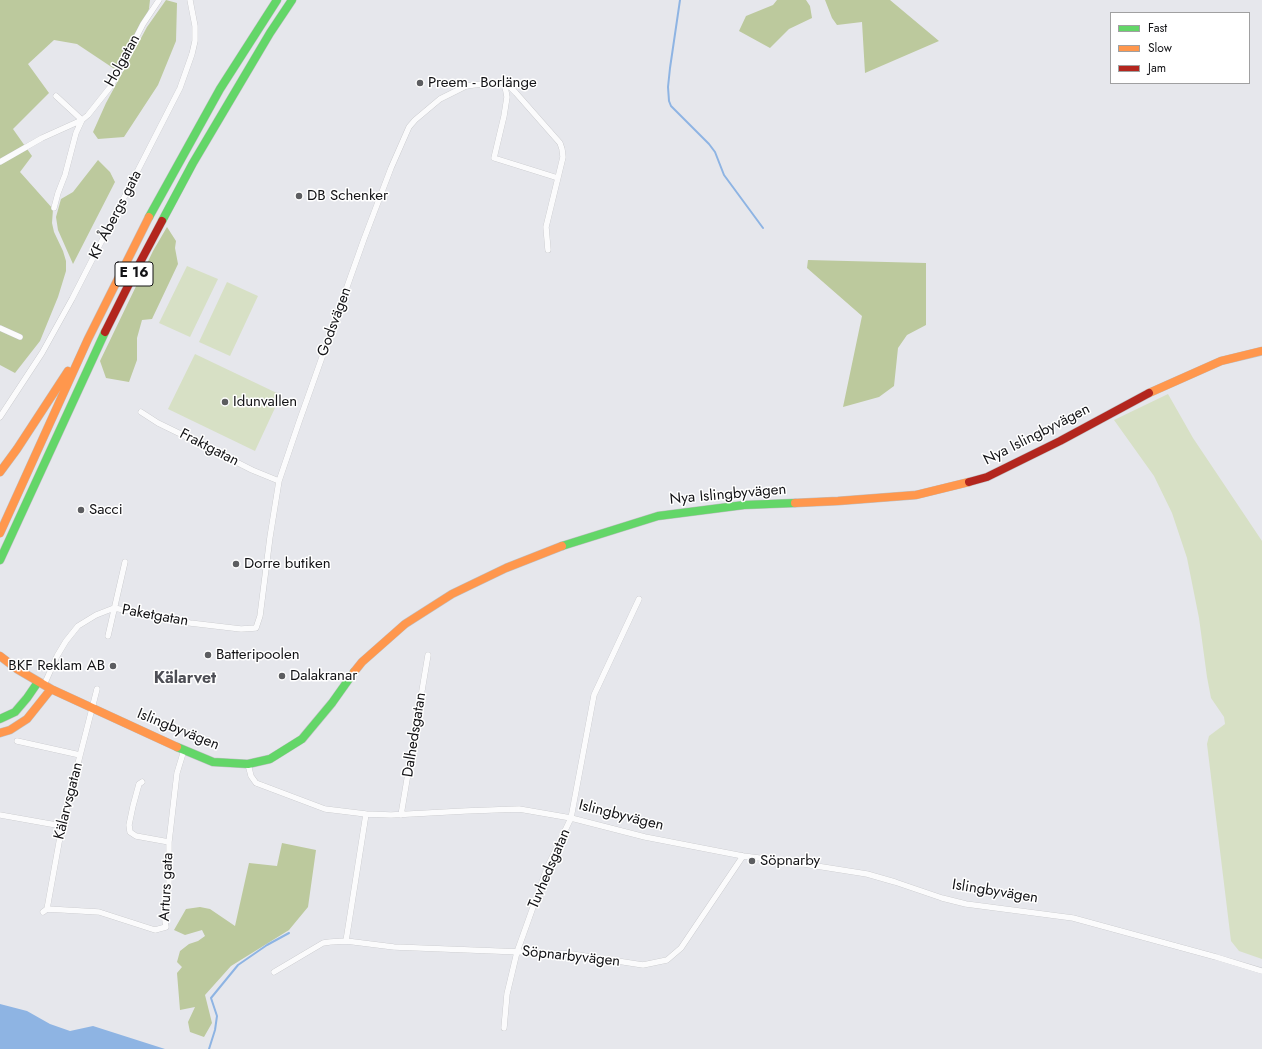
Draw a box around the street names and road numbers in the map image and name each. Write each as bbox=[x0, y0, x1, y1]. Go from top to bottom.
street label: Holgatan bbox=[101, 32, 145, 90]
street label: KF Åbergs gata bbox=[86, 168, 146, 262]
road number: E 16 bbox=[115, 262, 153, 286]
street label: Godsvägen bbox=[314, 285, 356, 359]
street label: Nya Islingbyvägen bbox=[981, 400, 1093, 470]
street label: Fraktgatan bbox=[176, 425, 242, 471]
street label: Nya Islingbyvägen bbox=[669, 481, 787, 509]
street label: Paketgatan bbox=[120, 601, 190, 631]
street label: Dalhedsgatan bbox=[399, 691, 431, 779]
street label: Islingbyvägen bbox=[134, 705, 222, 755]
street label: Kälarvsgatan bbox=[51, 760, 87, 842]
street label: Islingbyvägen bbox=[577, 797, 665, 835]
street label: Tuvhedsgatan bbox=[525, 826, 575, 912]
street label: Arturs gata bbox=[156, 852, 178, 922]
street label: Islingbyvägen bbox=[951, 876, 1039, 908]
street label: Söpnarbyvägen bbox=[521, 943, 621, 971]

